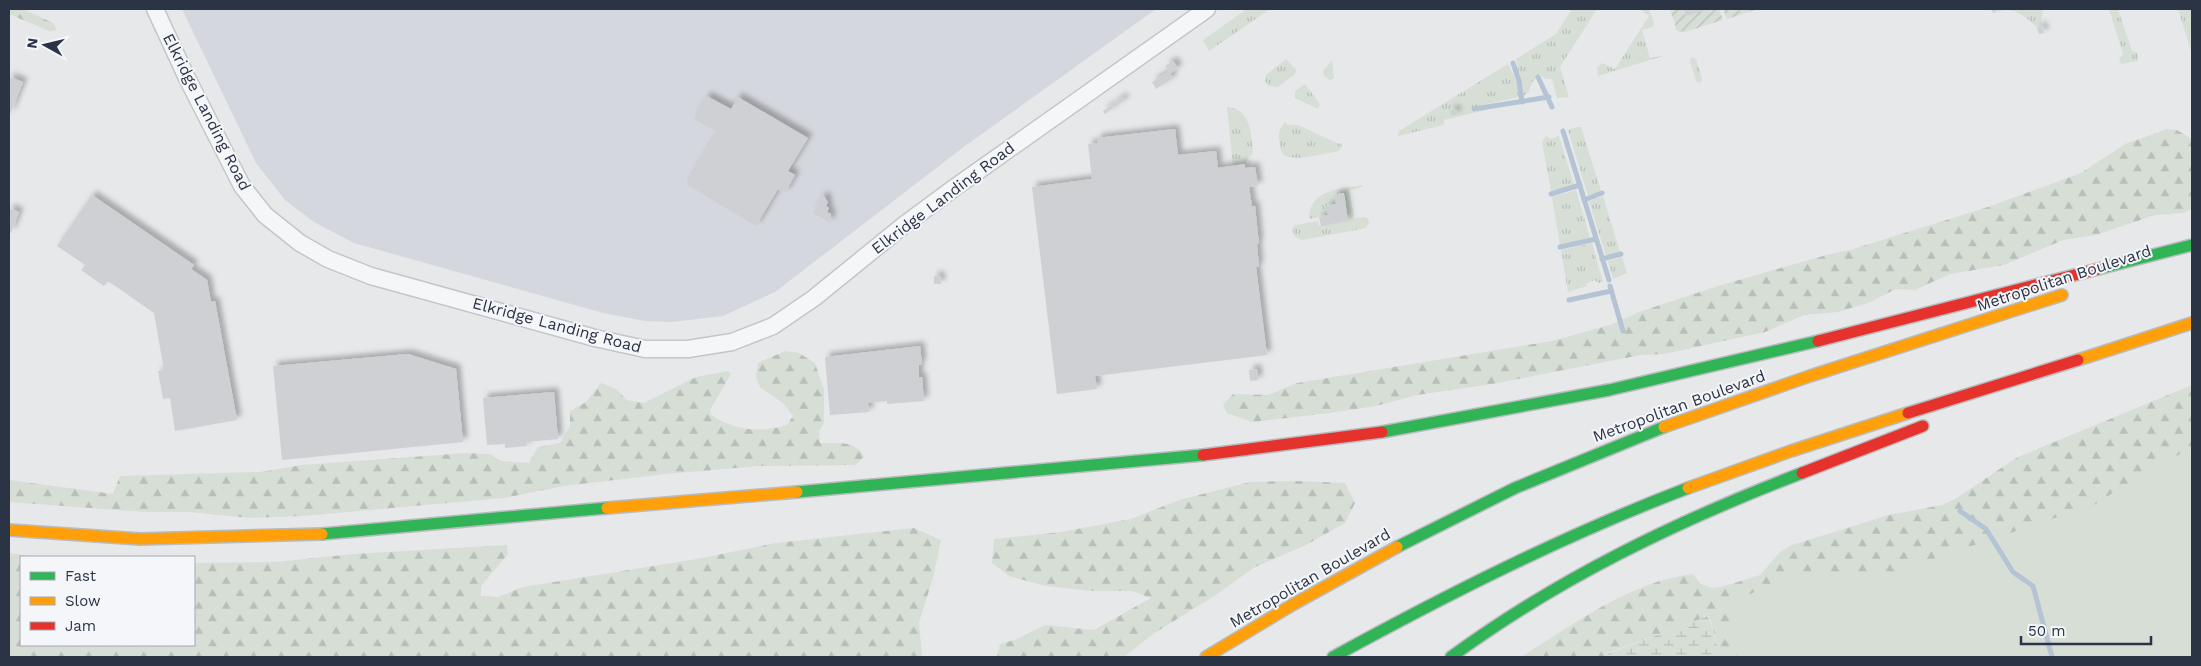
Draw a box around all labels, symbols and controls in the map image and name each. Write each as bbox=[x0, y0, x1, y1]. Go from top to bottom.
north arrow bbox=[20, 20, 70, 70]
street label: Elkridge Landing Road bbox=[159, 30, 255, 194]
text: N bbox=[23, 37, 41, 49]
street label: Elkridge Landing Road bbox=[868, 138, 1018, 258]
street label: Metropolitan Boulevard bbox=[1974, 241, 2154, 315]
street label: Elkridge Landing Road bbox=[471, 293, 643, 357]
street label: Metropolitan Boulevard bbox=[1590, 366, 1768, 446]
street label: Metropolitan Boulevard bbox=[1226, 524, 1394, 632]
legend bbox=[20, 556, 195, 646]
text: Fast bbox=[65, 567, 97, 585]
text: Slow bbox=[65, 592, 101, 610]
scale bar bbox=[2021, 614, 2151, 646]
text: Jam bbox=[65, 617, 96, 635]
text: 50 m bbox=[2028, 622, 2065, 640]

